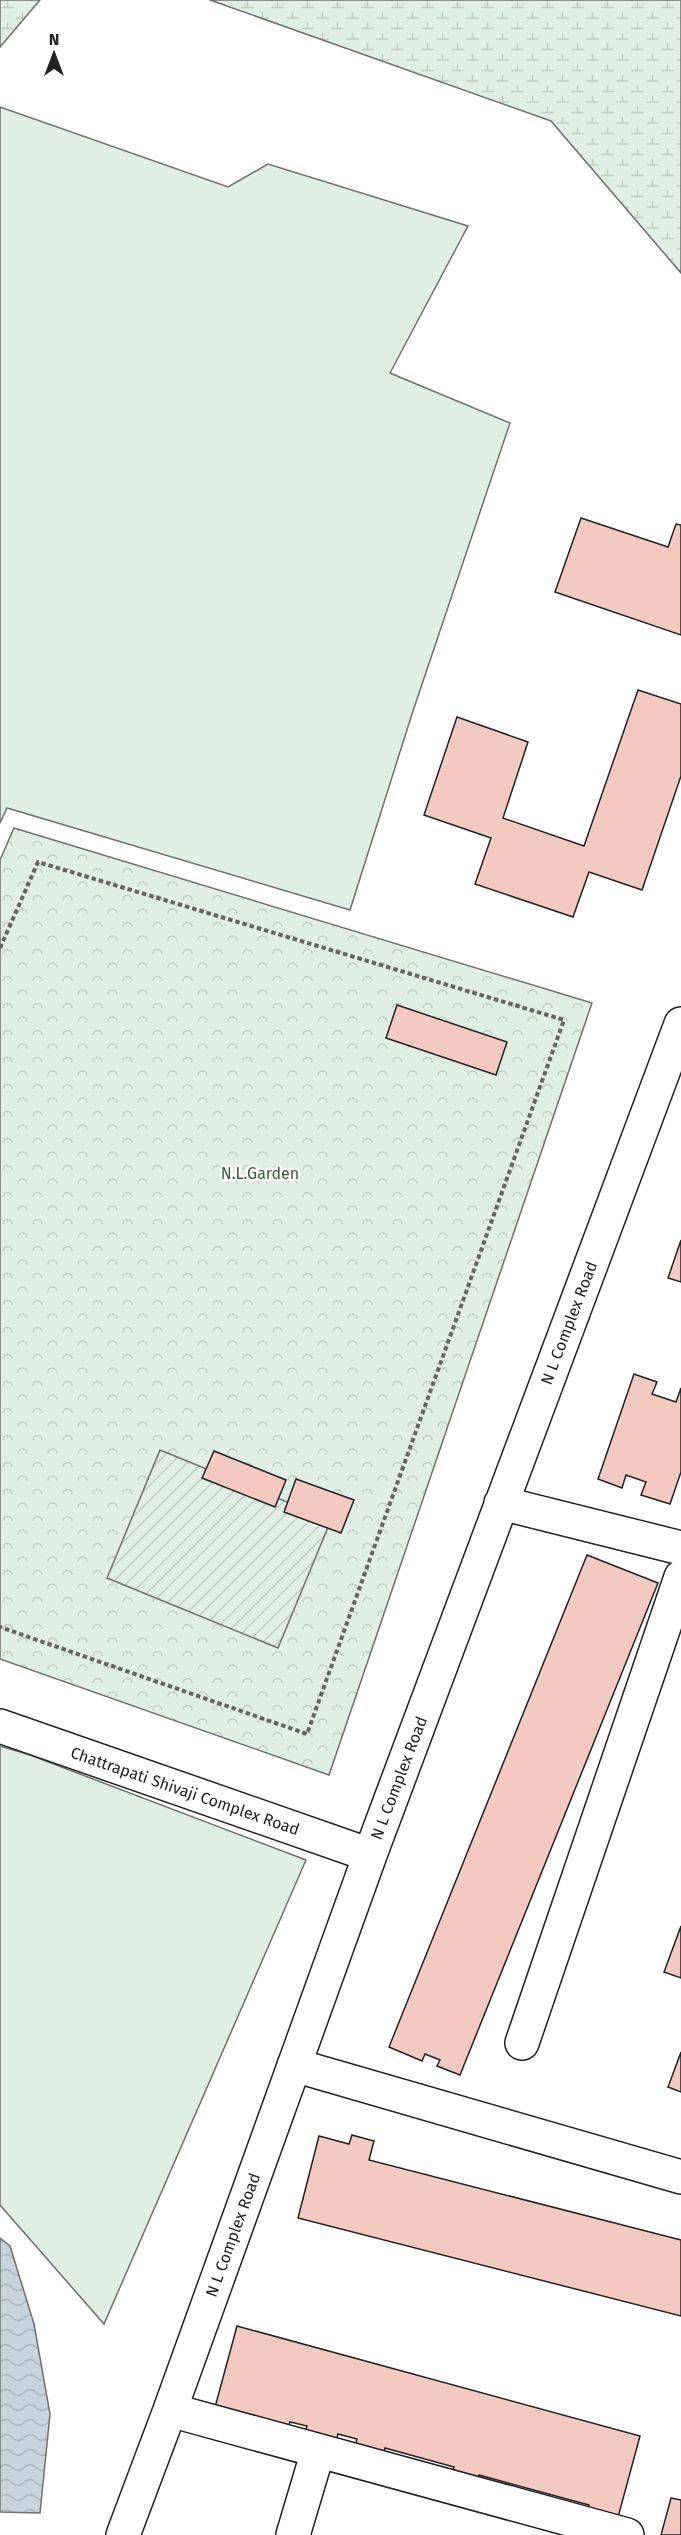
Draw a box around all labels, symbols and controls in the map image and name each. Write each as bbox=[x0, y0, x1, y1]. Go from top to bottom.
north arrow bbox=[24, 24, 84, 84]
text: N bbox=[49, 30, 59, 49]
park label: N.L.Garden bbox=[221, 1164, 299, 1183]
street label: N L Complex Road bbox=[537, 1259, 601, 1387]
street label: N L Complex Road bbox=[367, 1714, 431, 1842]
street label: Chattrapati Shivaji Complex Road bbox=[68, 1743, 302, 1839]
street label: N L Complex Road bbox=[202, 2170, 264, 2300]

